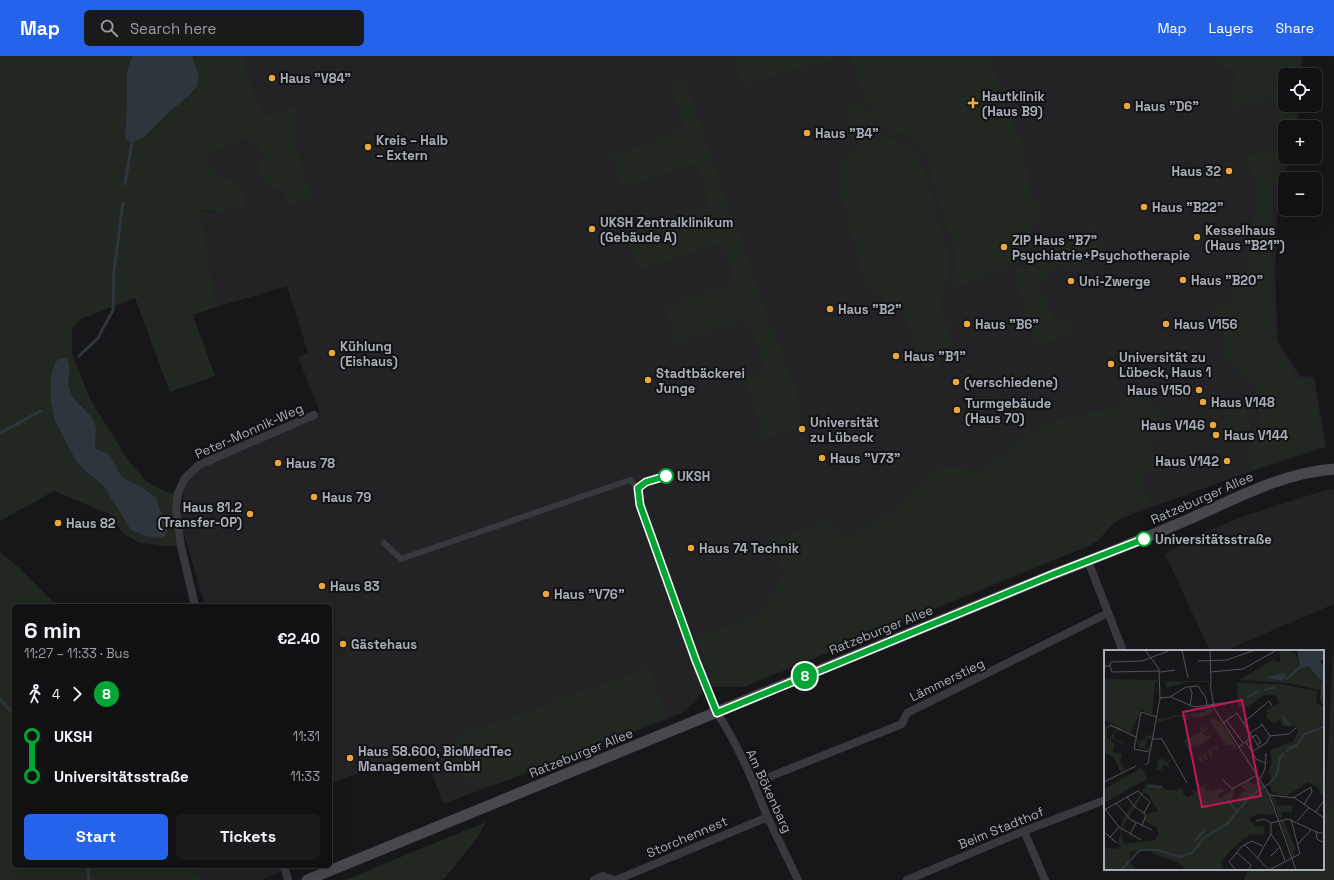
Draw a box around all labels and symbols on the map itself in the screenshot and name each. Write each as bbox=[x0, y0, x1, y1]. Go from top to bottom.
place label: Haus "V84" bbox=[280, 70, 351, 87]
marker: Haus "V84" bbox=[267, 73, 277, 83]
place label: Hautklinik (Haus B9) bbox=[982, 88, 1046, 120]
marker: Hautklinik (Haus B9) bbox=[967, 97, 979, 109]
place label: Haus "D6" bbox=[1135, 98, 1199, 115]
marker: Haus "D6" bbox=[1122, 101, 1132, 111]
place label: Haus "B4" bbox=[815, 125, 879, 142]
marker: Haus "B4" bbox=[802, 128, 812, 138]
place label: Kreis – Halb – Extern bbox=[376, 132, 448, 164]
marker: Kreis – Halb – Extern bbox=[363, 142, 373, 152]
place label: Haus 32 bbox=[1171, 163, 1221, 180]
marker: Haus 32 bbox=[1224, 166, 1234, 176]
place label: Haus "B22" bbox=[1152, 199, 1223, 216]
marker: Haus "B22" bbox=[1139, 202, 1149, 212]
place label: UKSH Zentralklinikum (Gebäude A) bbox=[600, 214, 733, 246]
place label: Kesselhaus (Haus "B21") bbox=[1205, 222, 1285, 254]
marker: UKSH Zentralklinikum (Gebäude A) bbox=[587, 224, 597, 234]
place label: ZIP Haus "B7" Psychiatrie+Psychotherapie bbox=[1012, 232, 1190, 264]
marker: Kesselhaus (Haus "B21") bbox=[1192, 232, 1202, 242]
marker: ZIP Haus "B7" Psychiatrie+Psychotherapie bbox=[999, 242, 1009, 252]
place label: Haus "B20" bbox=[1191, 272, 1263, 289]
place label: Uni-Zwerge bbox=[1079, 273, 1150, 290]
marker: Haus "B20" bbox=[1178, 275, 1188, 285]
marker: Uni-Zwerge bbox=[1066, 276, 1076, 286]
place label: Haus "B2" bbox=[838, 301, 902, 318]
marker: Haus "B2" bbox=[825, 304, 835, 314]
place label: Haus "B6" bbox=[975, 316, 1039, 333]
place label: Haus V156 bbox=[1174, 316, 1238, 333]
marker: Haus "B6" bbox=[962, 319, 972, 329]
marker: Haus V156 bbox=[1161, 319, 1171, 329]
place label: Kühlung (Eishaus) bbox=[340, 338, 398, 370]
marker: Kühlung (Eishaus) bbox=[327, 348, 337, 358]
place label: Haus "B1" bbox=[904, 348, 966, 365]
place label: Universität zu Lübeck, Haus 1 bbox=[1119, 349, 1212, 381]
marker: Haus "B1" bbox=[891, 351, 901, 361]
marker: Universität zu Lübeck, Haus 1 bbox=[1106, 359, 1116, 369]
place label: Stadtbäckerei Junge bbox=[656, 365, 745, 397]
place label: (verschiedene) bbox=[964, 374, 1058, 391]
marker: Stadtbäckerei Junge bbox=[643, 375, 653, 385]
marker: (verschiedene) bbox=[951, 377, 961, 387]
place label: Haus V150 bbox=[1127, 382, 1191, 399]
marker: Haus V150 bbox=[1194, 385, 1204, 395]
place label: Haus V148 bbox=[1211, 394, 1275, 411]
place label: Turmgebäude (Haus 70) bbox=[965, 395, 1051, 427]
marker: Haus V148 bbox=[1198, 397, 1208, 407]
street label: Peter-Monnik-Weg bbox=[192, 399, 306, 463]
marker: Turmgebäude (Haus 70) bbox=[952, 405, 962, 415]
place label: Universität zu Lübeck bbox=[810, 414, 879, 446]
place label: Haus V146 bbox=[1141, 417, 1205, 434]
marker: Haus V146 bbox=[1208, 420, 1218, 430]
marker: Universität zu Lübeck bbox=[797, 424, 807, 434]
place label: Haus V144 bbox=[1224, 427, 1288, 444]
marker: Haus V144 bbox=[1211, 430, 1221, 440]
place label: Haus "V73" bbox=[830, 450, 901, 467]
marker: Haus "V73" bbox=[817, 453, 827, 463]
place label: Haus V142 bbox=[1155, 453, 1219, 470]
place label: Haus 78 bbox=[286, 455, 335, 472]
marker: Haus V142 bbox=[1222, 456, 1232, 466]
marker: Haus 78 bbox=[273, 458, 283, 468]
marker: UKSH bbox=[658, 468, 674, 484]
place label: UKSH bbox=[677, 468, 710, 485]
street label: Ratzeburger Allee bbox=[1148, 468, 1256, 528]
place label: Haus 79 bbox=[322, 489, 371, 506]
marker: Haus 79 bbox=[309, 492, 319, 502]
place label: Haus 81.2 (Transfer-OP) bbox=[158, 499, 242, 531]
marker: Haus 81.2 (Transfer-OP) bbox=[245, 509, 255, 519]
place label: Haus 82 bbox=[66, 515, 116, 532]
marker: Haus 82 bbox=[53, 518, 63, 528]
marker: Universitätsstraße bbox=[1136, 531, 1152, 547]
place label: Universitätsstraße bbox=[1155, 531, 1272, 548]
place label: Haus 74 Technik bbox=[699, 540, 800, 557]
marker: Haus 74 Technik bbox=[686, 543, 696, 553]
place label: Haus 83 bbox=[330, 578, 380, 595]
marker: Haus 83 bbox=[317, 581, 327, 591]
place label: Haus "V76" bbox=[554, 586, 625, 603]
marker: Haus "V76" bbox=[541, 589, 551, 599]
street label: Ratzeburger Allee bbox=[827, 601, 935, 659]
place label: Gästehaus bbox=[351, 636, 417, 653]
marker: Gästehaus bbox=[338, 639, 348, 649]
inset map bbox=[1104, 650, 1324, 870]
street label: Lämmerstieg bbox=[907, 655, 987, 705]
line badge: 8 bbox=[792, 663, 818, 689]
street label: Ratzeburger Allee bbox=[527, 724, 635, 782]
place label: Haus 58.600, BioMedTec Management GmbH bbox=[358, 743, 512, 775]
street label: Am Bökenbarg bbox=[742, 746, 796, 836]
marker: Haus 58.600, BioMedTec Management GmbH bbox=[345, 753, 355, 763]
street label: Beim Stadthof bbox=[956, 803, 1047, 853]
street label: Storchennest bbox=[644, 812, 730, 862]

